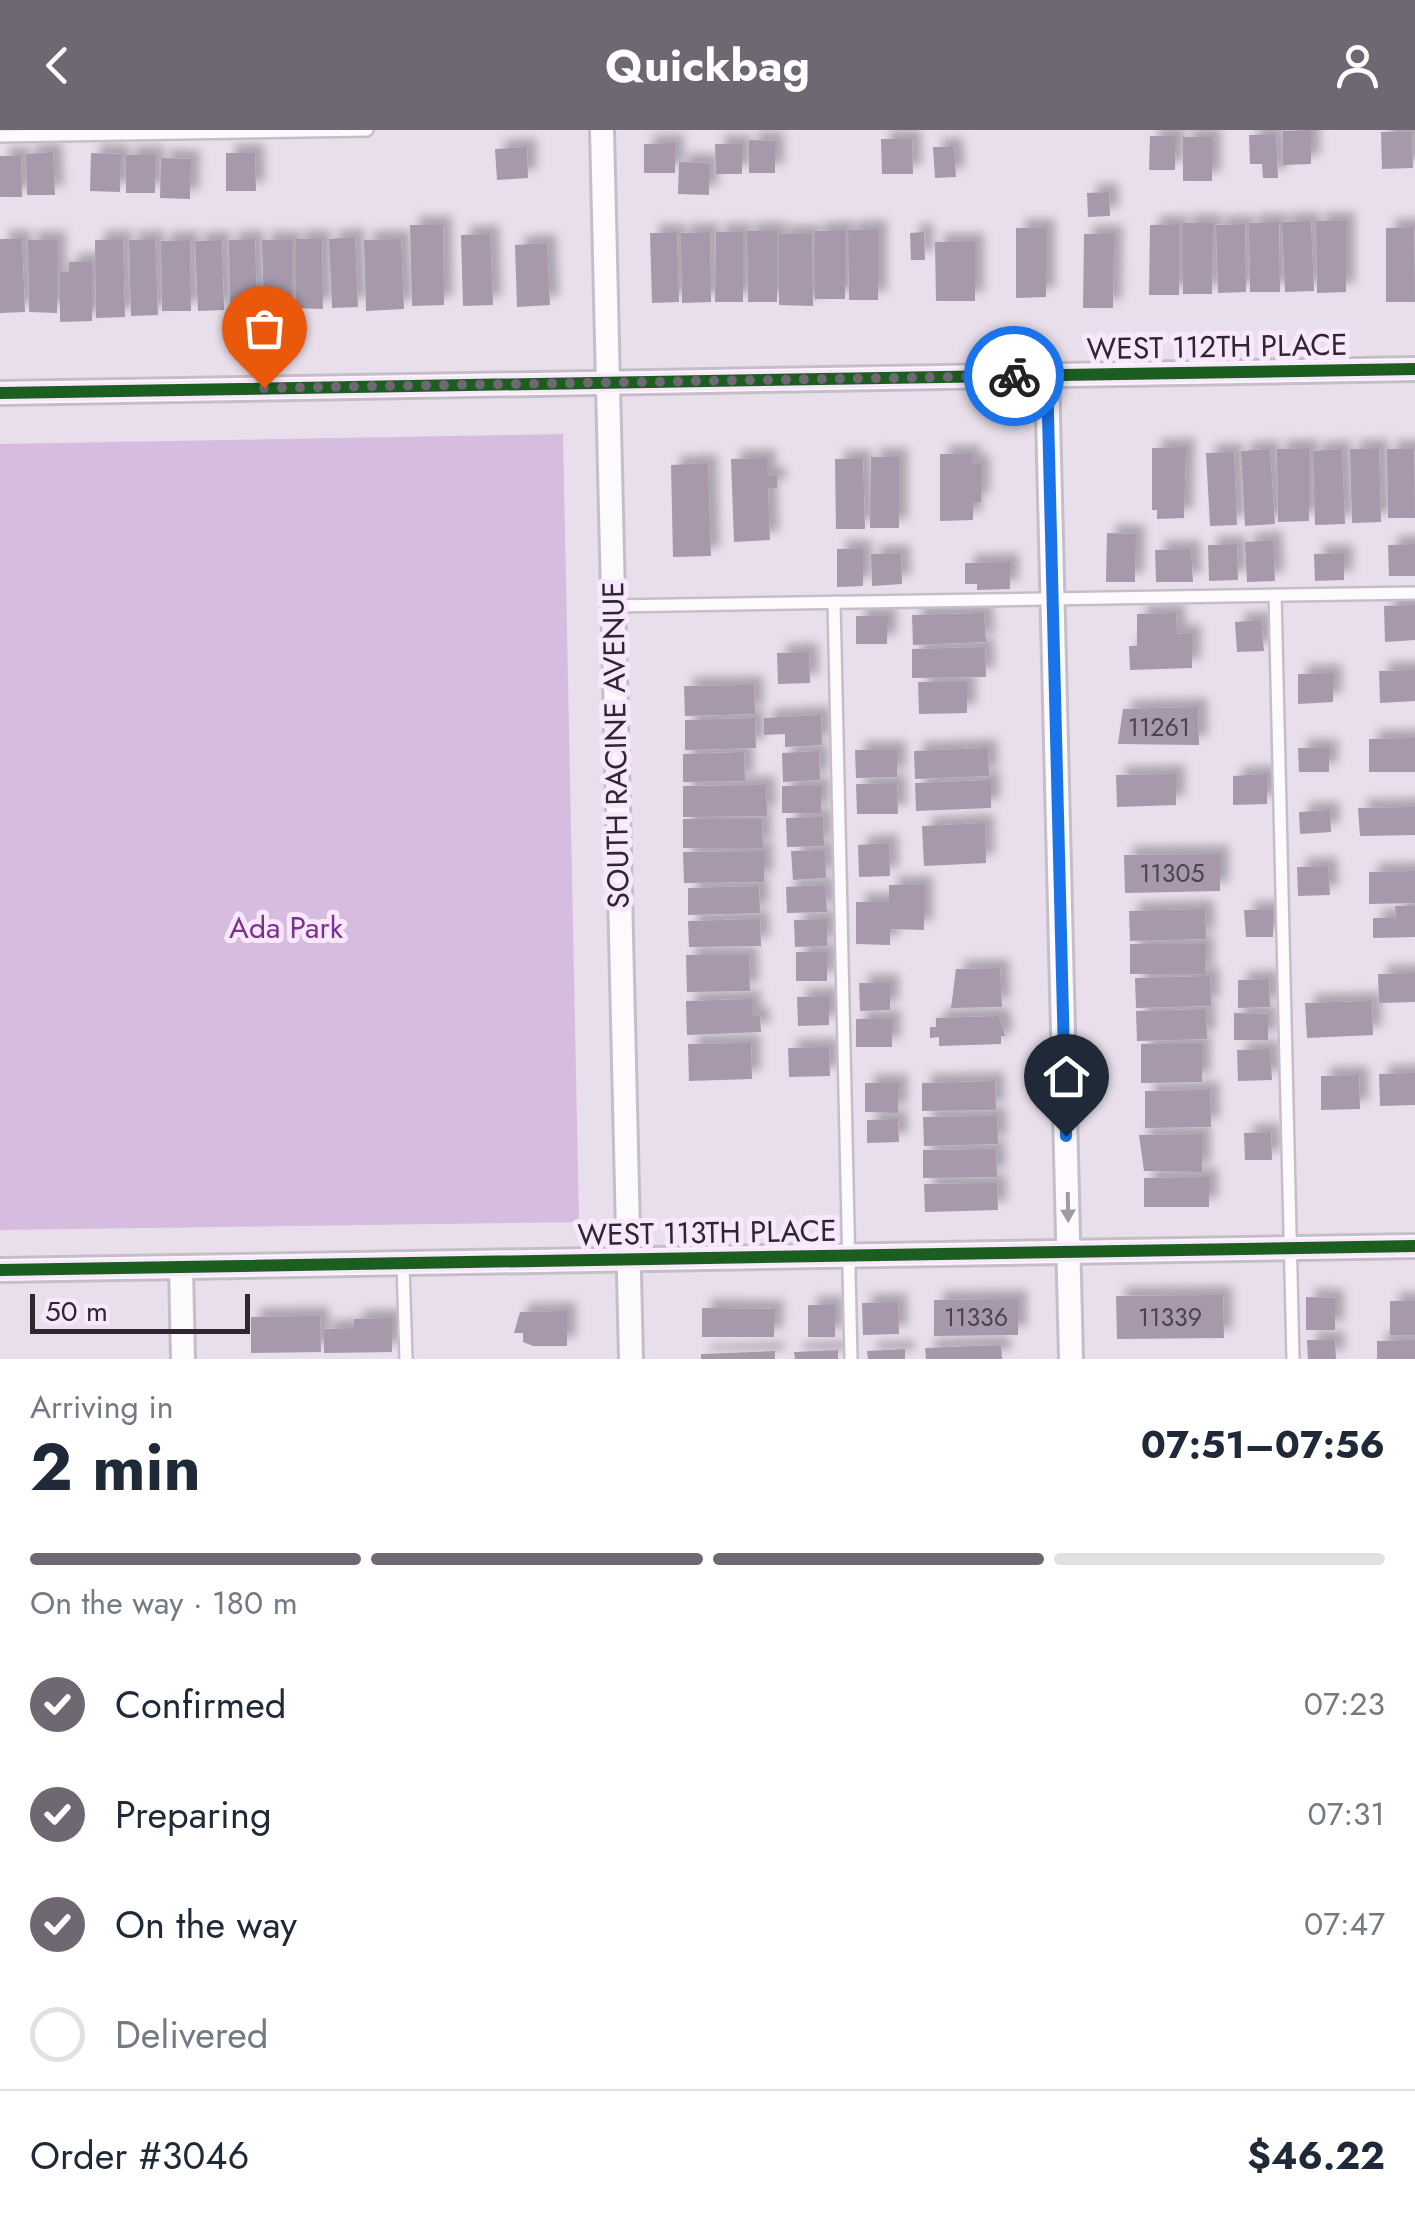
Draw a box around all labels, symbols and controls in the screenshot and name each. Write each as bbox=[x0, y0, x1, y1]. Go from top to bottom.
text: Quickbag bbox=[605, 33, 810, 98]
icon: back bbox=[30, 38, 85, 93]
icon: person bbox=[1330, 38, 1385, 93]
pin bbox=[222, 286, 307, 389]
icon: bag bbox=[237, 301, 292, 356]
street label: WEST 112TH PLACE bbox=[1086, 323, 1348, 370]
courier bbox=[964, 326, 1064, 426]
icon: bike bbox=[987, 349, 1042, 404]
street label: SOUTH RACINE AVENUE bbox=[591, 581, 640, 909]
house number: 11261 bbox=[1128, 709, 1190, 745]
house number: 11305 bbox=[1139, 855, 1205, 891]
park label: Ada Park bbox=[229, 906, 344, 949]
pin bbox=[1024, 1034, 1109, 1137]
icon: home bbox=[1039, 1049, 1094, 1104]
one-way arrow bbox=[1060, 1192, 1076, 1224]
street label: WEST 113TH PLACE bbox=[577, 1209, 837, 1256]
scale bar bbox=[30, 1289, 250, 1334]
text: 50 m bbox=[45, 1291, 108, 1332]
house number: 11336 bbox=[944, 1299, 1008, 1335]
house number: 11339 bbox=[1138, 1299, 1202, 1335]
text: Arriving in bbox=[30, 1384, 174, 1430]
text: 07:51–07:56 bbox=[1141, 1417, 1385, 1472]
text: 2 min bbox=[30, 1420, 201, 1514]
text: On the way · 180 m bbox=[30, 1580, 298, 1626]
icon: check bbox=[30, 1677, 85, 1732]
text: Confirmed bbox=[115, 1677, 286, 1732]
text: 07:23 bbox=[1304, 1681, 1385, 1727]
icon: check bbox=[30, 1787, 85, 1842]
text: Preparing bbox=[115, 1787, 272, 1842]
text: 07:31 bbox=[1308, 1791, 1385, 1837]
icon: check bbox=[30, 1897, 85, 1952]
text: On the way bbox=[115, 1897, 297, 1952]
text: 07:47 bbox=[1304, 1901, 1385, 1947]
text: Delivered bbox=[115, 2007, 268, 2062]
text: Order #3046 bbox=[30, 2128, 249, 2183]
text: $46.22 bbox=[1247, 2128, 1385, 2183]

